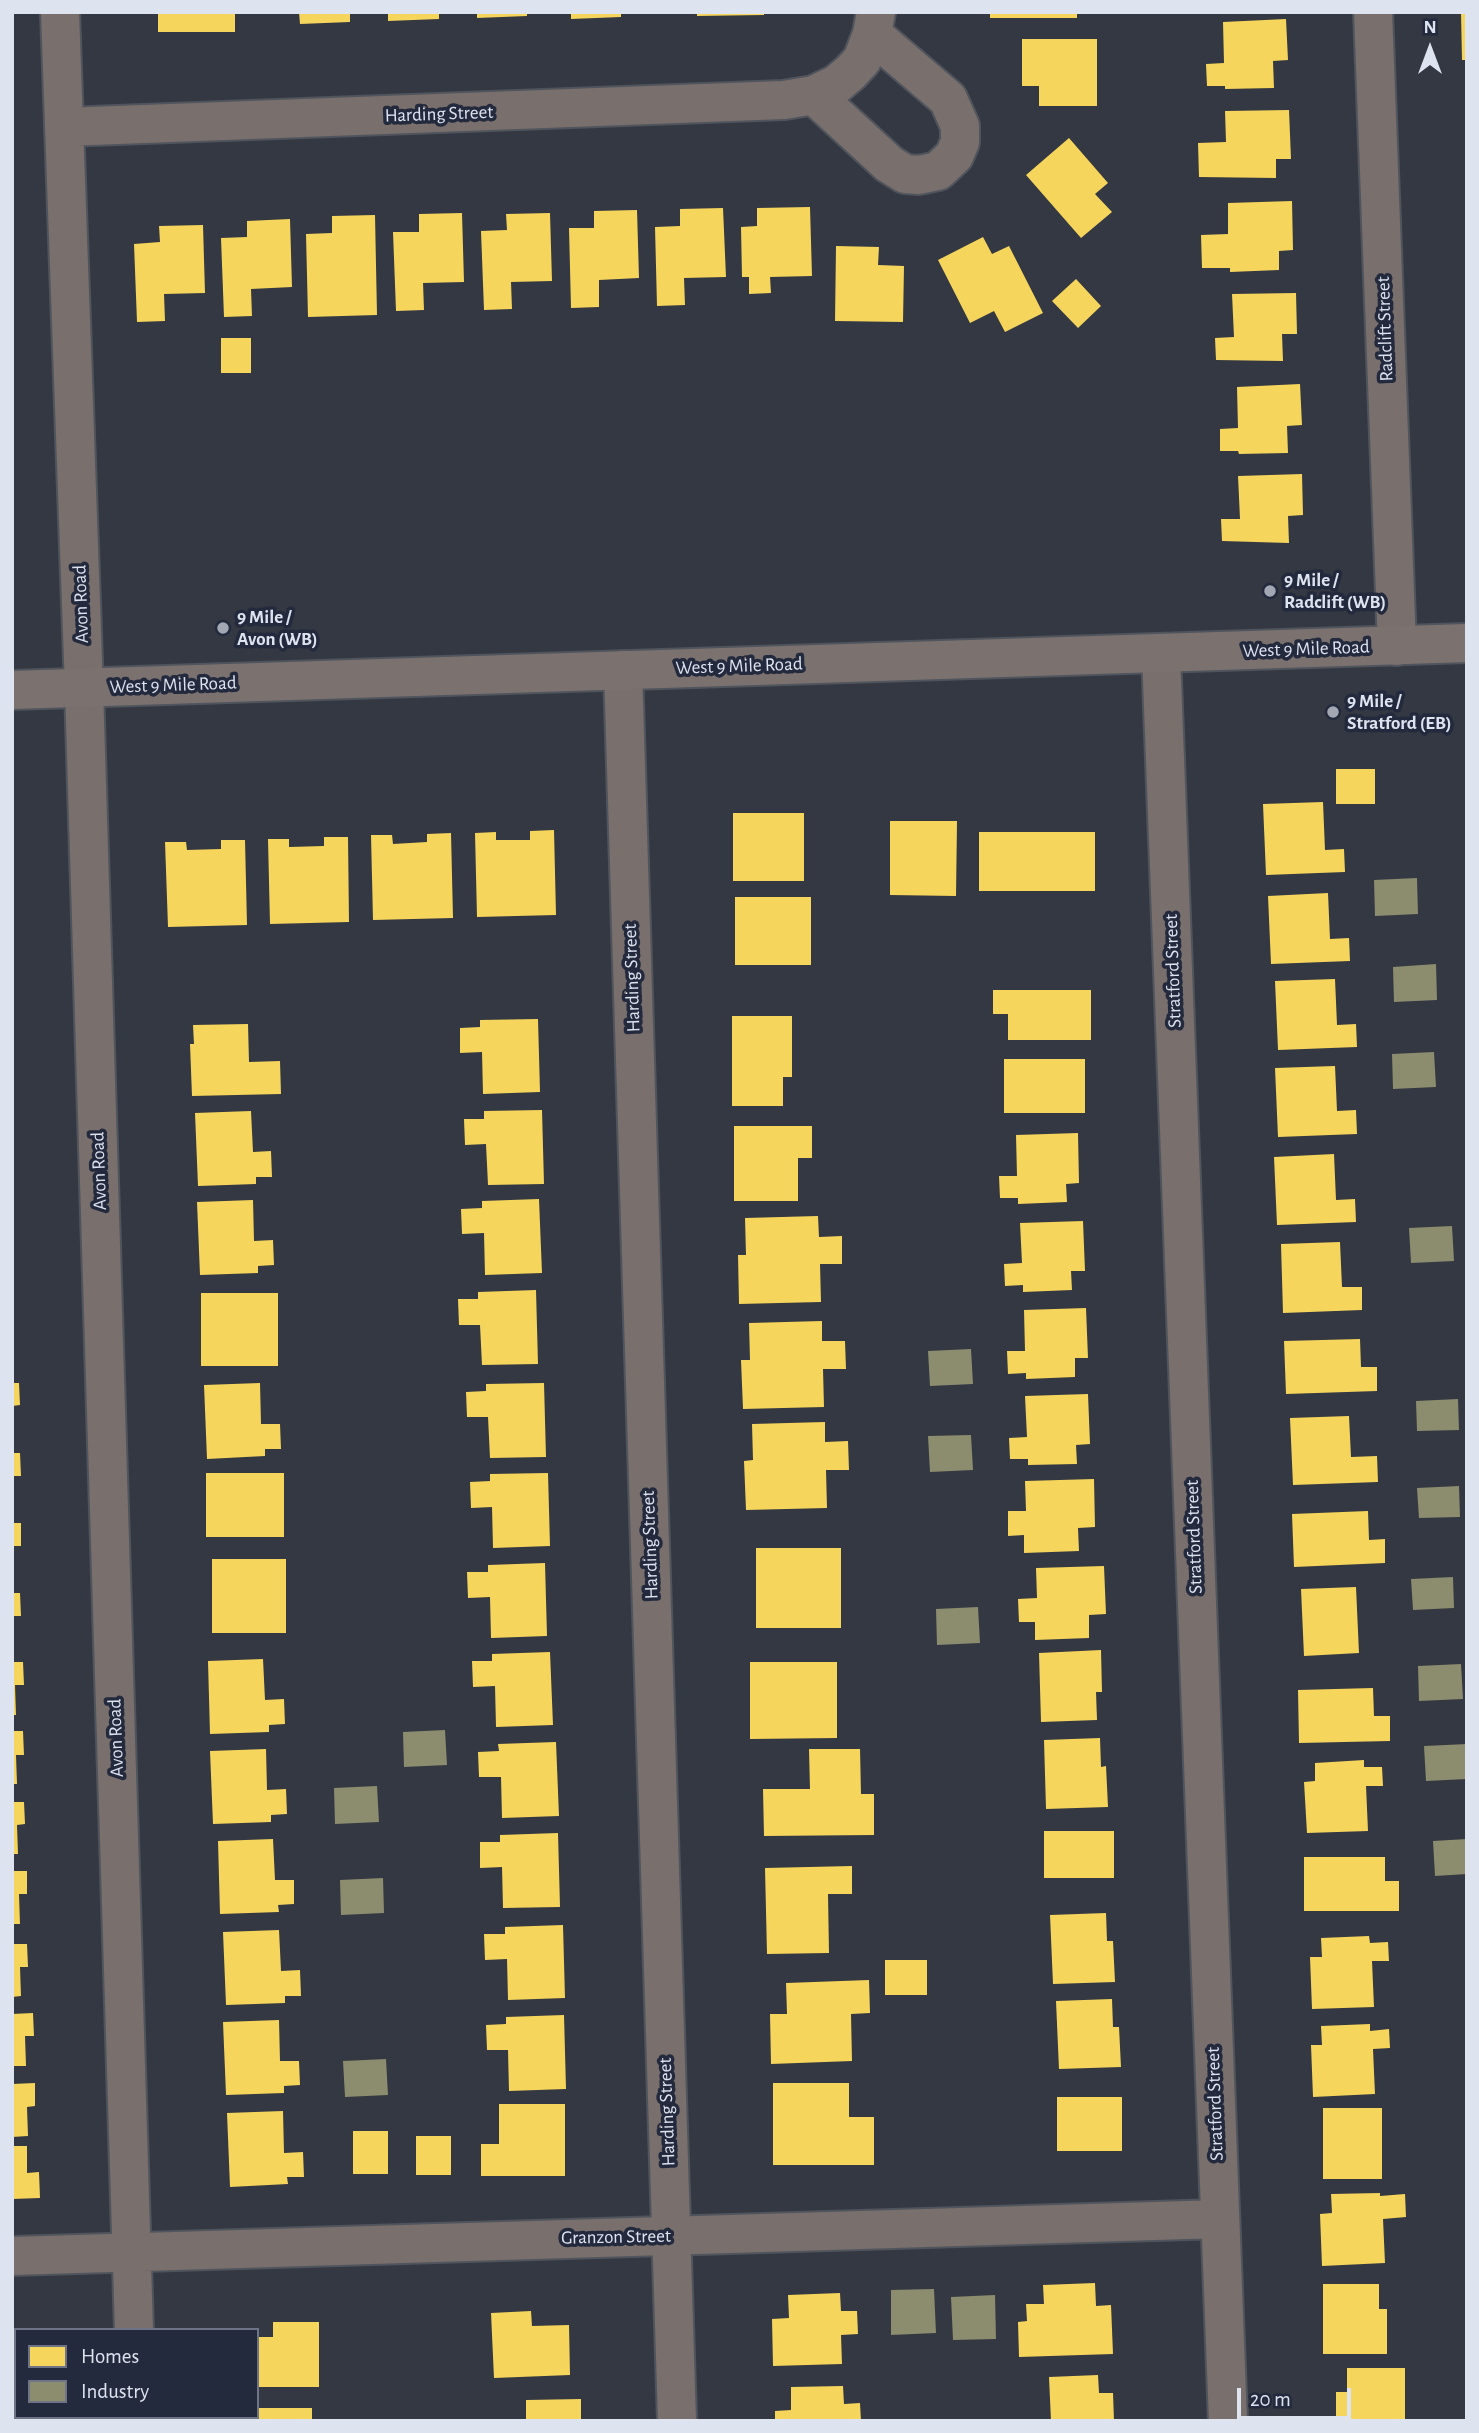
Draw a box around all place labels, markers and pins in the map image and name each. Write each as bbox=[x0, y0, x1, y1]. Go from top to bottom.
place label: 9 Mile / Radclift (WB) bbox=[1284, 569, 1386, 613]
marker: 9 Mile / Radclift (WB) bbox=[1262, 583, 1278, 599]
place label: 9 Mile / Avon (WB) bbox=[237, 606, 318, 650]
marker: 9 Mile / Avon (WB) bbox=[215, 620, 231, 636]
place label: 9 Mile / Stratford (EB) bbox=[1347, 690, 1452, 734]
marker: 9 Mile / Stratford (EB) bbox=[1325, 704, 1341, 720]

